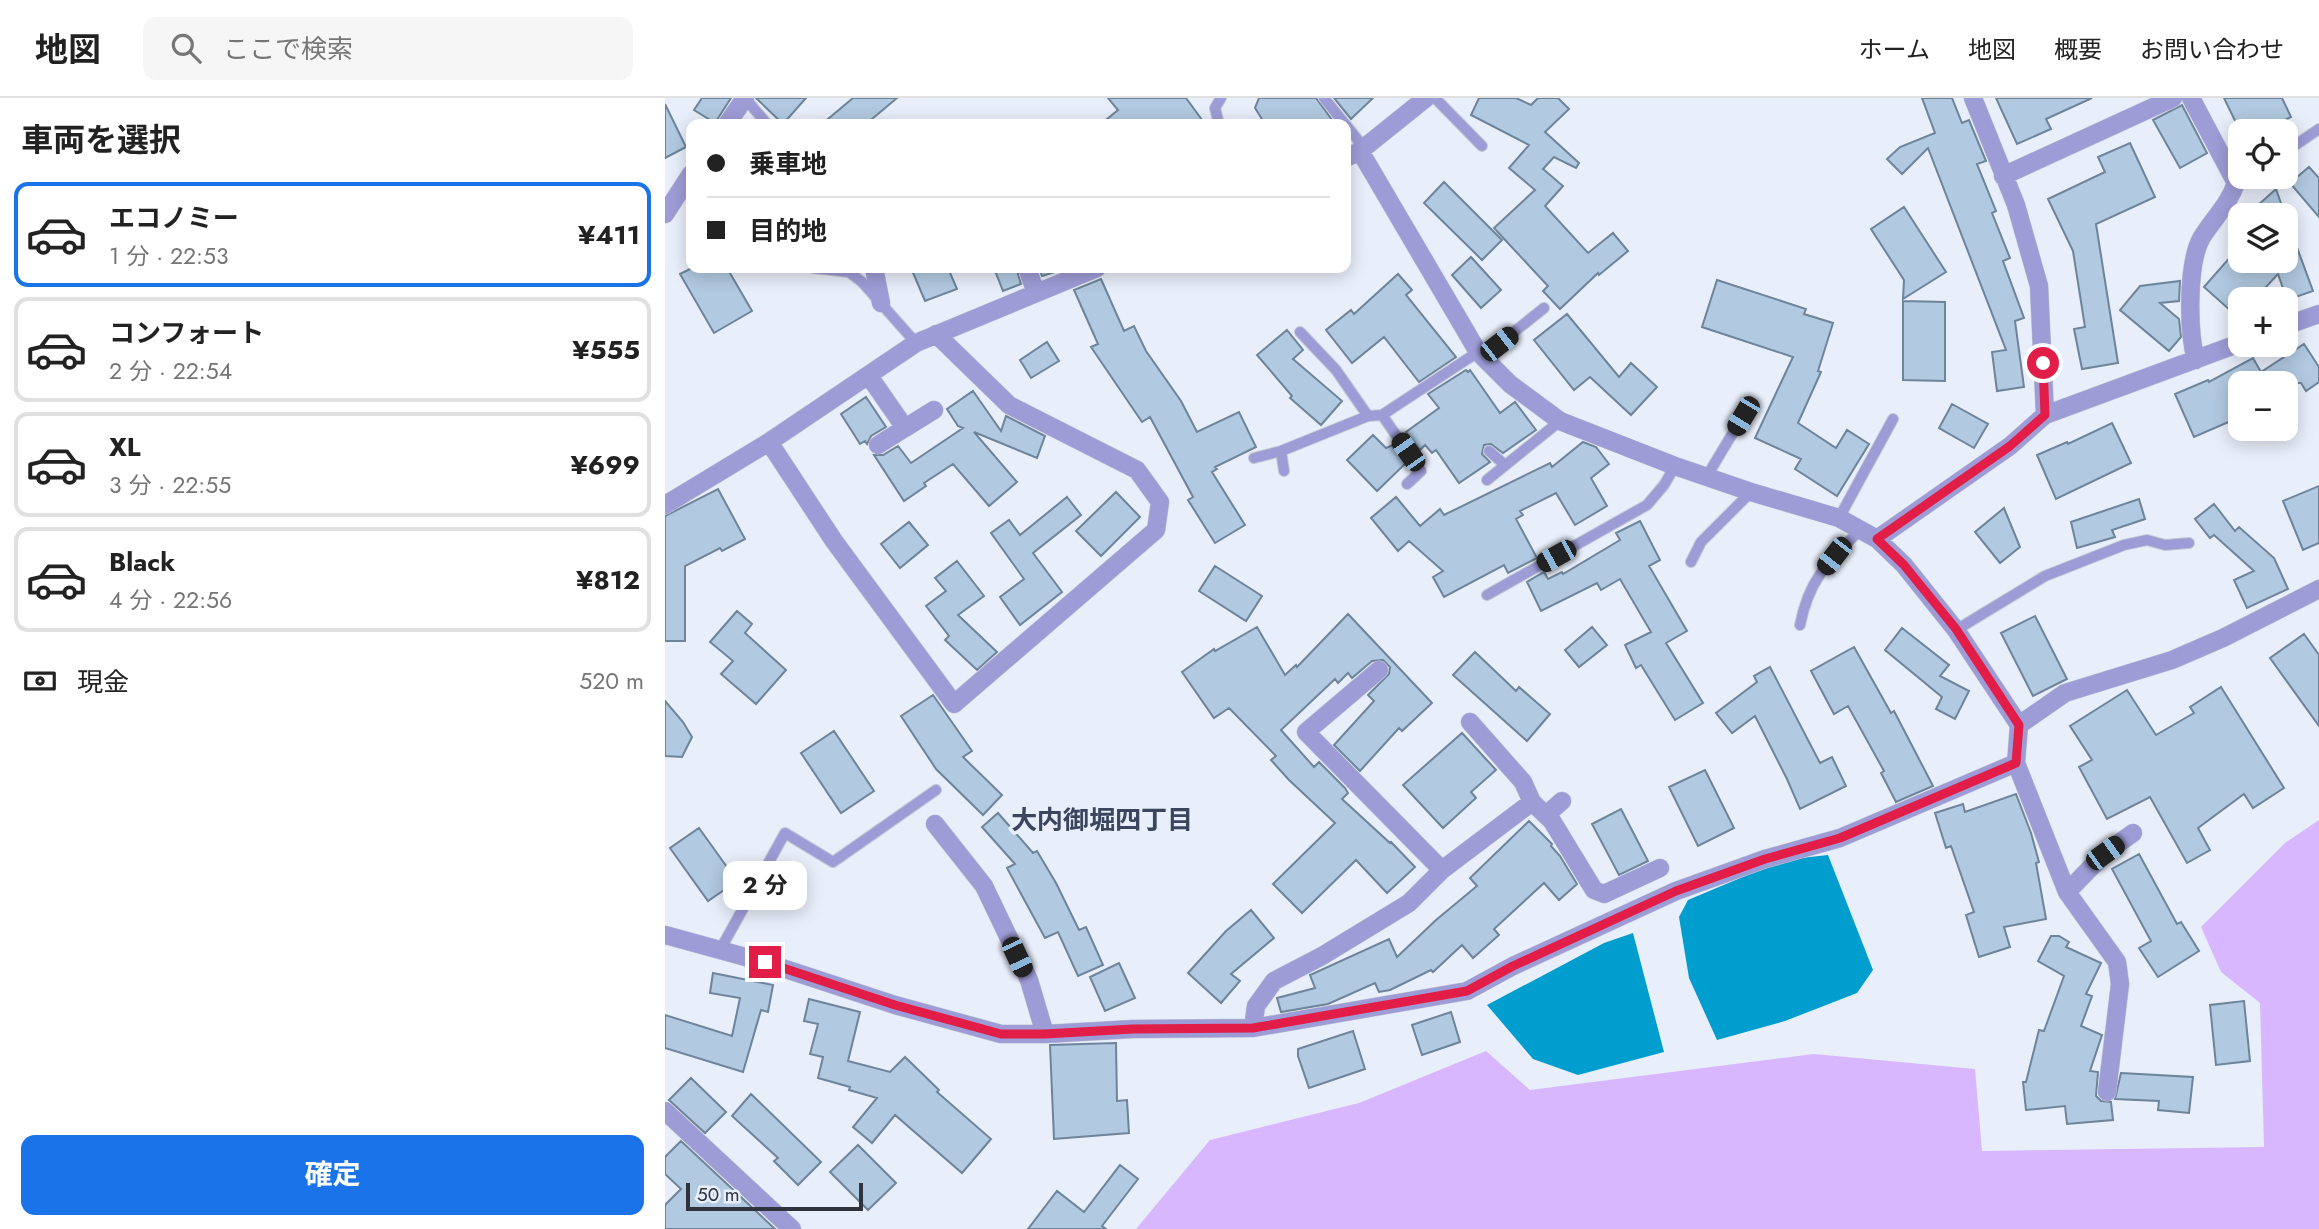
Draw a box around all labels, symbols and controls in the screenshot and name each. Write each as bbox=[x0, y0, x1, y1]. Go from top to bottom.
search box bbox=[143, 17, 633, 80]
text: 地図 bbox=[35, 26, 101, 73]
icon: search bbox=[167, 29, 205, 67]
text: ここで検索 bbox=[223, 30, 353, 68]
text: ホーム bbox=[1859, 32, 1930, 67]
text: 地図 bbox=[1968, 32, 2016, 67]
text: 概要 bbox=[2054, 32, 2102, 67]
text: お問い合わせ bbox=[2140, 32, 2284, 67]
text: 車両を選択 bbox=[21, 117, 181, 163]
map controls bbox=[2228, 119, 2298, 441]
button: locate bbox=[2228, 119, 2298, 189]
text: 乗車地 bbox=[749, 145, 827, 183]
text: エコノミー bbox=[109, 199, 239, 237]
icon: car bbox=[25, 203, 88, 266]
button: layers bbox=[2228, 203, 2298, 273]
text: 目的地 bbox=[749, 212, 827, 250]
text: ¥411 bbox=[578, 216, 640, 254]
text: 1 分 · 22:53 bbox=[109, 239, 229, 273]
button: + bbox=[2228, 287, 2298, 357]
text: コンフォート bbox=[109, 314, 264, 352]
icon: car bbox=[25, 318, 88, 381]
car bbox=[1476, 323, 1523, 365]
text: ¥555 bbox=[572, 331, 640, 369]
route start bbox=[2027, 347, 2059, 379]
text: 2 分 · 22:54 bbox=[109, 354, 232, 388]
button: − bbox=[2228, 371, 2298, 441]
car bbox=[1724, 393, 1763, 439]
text: XL bbox=[109, 428, 141, 466]
car bbox=[1388, 429, 1429, 475]
icon: car bbox=[25, 433, 88, 496]
text: ¥699 bbox=[570, 446, 640, 484]
text: 3 分 · 22:55 bbox=[109, 468, 231, 502]
car bbox=[1813, 533, 1856, 579]
car bbox=[1533, 537, 1580, 575]
text: Black bbox=[109, 543, 175, 581]
icon: car bbox=[25, 548, 88, 611]
text: ¥812 bbox=[576, 561, 640, 599]
text: 4 分 · 22:56 bbox=[109, 583, 232, 617]
icon: cash bbox=[21, 662, 59, 700]
text: 現金 bbox=[77, 663, 129, 701]
text: 520 m bbox=[579, 664, 644, 698]
district label: 大内御堀四丁目 bbox=[1011, 801, 1193, 839]
car bbox=[2082, 832, 2129, 874]
callout: 2 分 bbox=[723, 860, 807, 910]
text: 2 分 bbox=[743, 868, 788, 902]
car bbox=[999, 934, 1036, 980]
route end bbox=[749, 946, 781, 978]
button: 確定 bbox=[21, 1135, 644, 1215]
scale bar bbox=[686, 1180, 863, 1212]
text: 50 m bbox=[697, 1181, 740, 1208]

